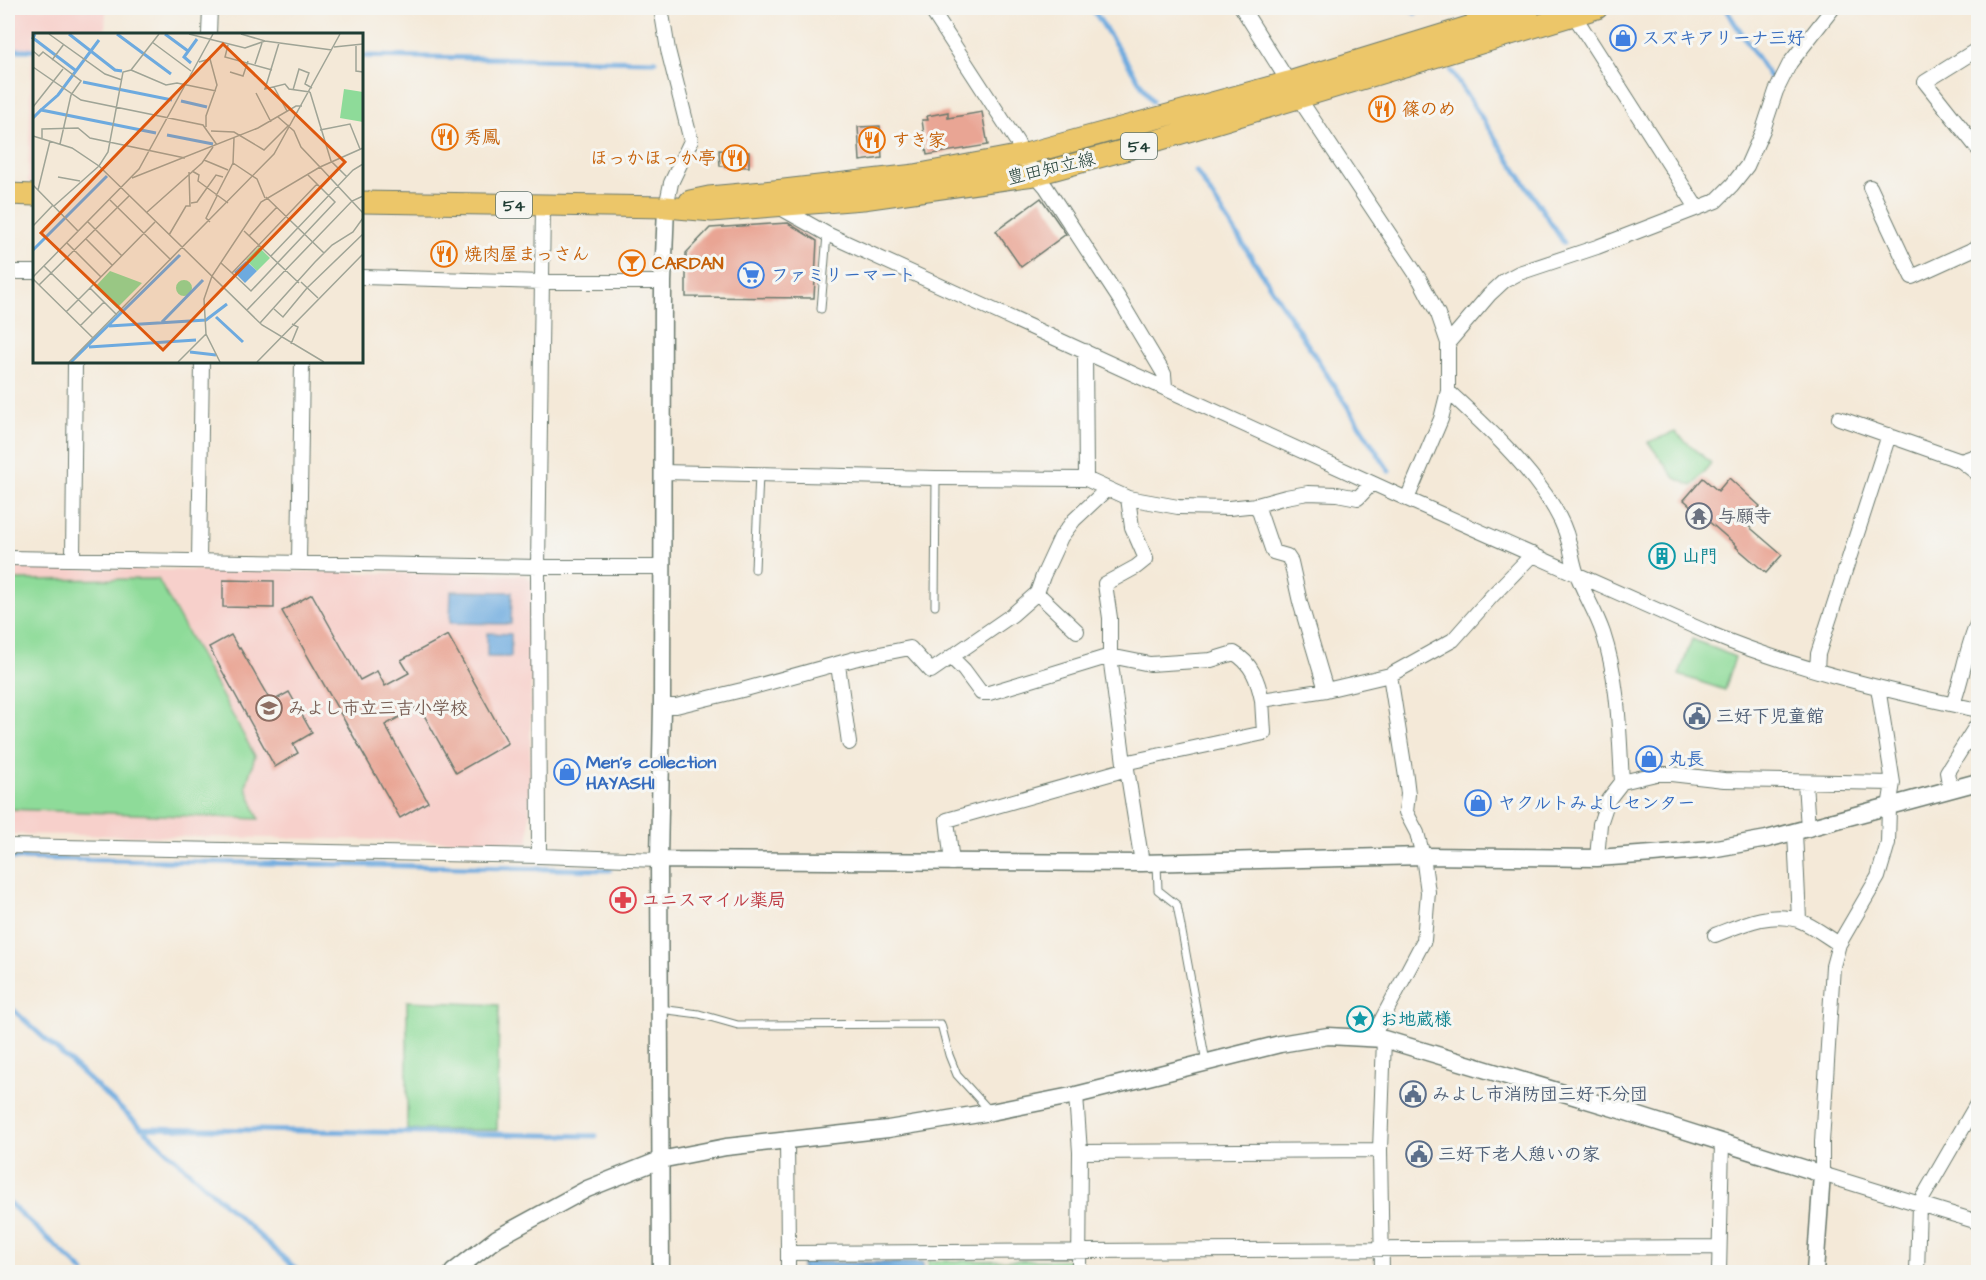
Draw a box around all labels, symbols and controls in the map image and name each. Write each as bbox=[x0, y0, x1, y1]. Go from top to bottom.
shop icon: スズキアリーナ三好 bbox=[1608, 23, 1638, 53]
place label: スズキアリーナ三好 bbox=[1642, 26, 1805, 51]
inset map bbox=[33, 33, 363, 363]
restaurant icon: 篠のめ bbox=[1367, 94, 1397, 124]
place label: 篠のめ bbox=[1402, 97, 1456, 122]
restaurant icon: 秀鳳 bbox=[430, 122, 460, 152]
place label: 秀鳳 bbox=[464, 125, 500, 150]
restaurant icon: すき家 bbox=[857, 125, 887, 155]
place label: すき家 bbox=[892, 128, 946, 153]
road number: 54 bbox=[1121, 133, 1157, 159]
restaurant icon: ほっかほっか亭 bbox=[720, 143, 750, 173]
place label: ほっかほっか亭 bbox=[590, 146, 716, 171]
street label: 豊田知立線 bbox=[1004, 146, 1098, 191]
road number: 54 bbox=[496, 192, 532, 218]
restaurant icon: 焼肉屋まっさん bbox=[429, 239, 459, 269]
place label: 焼肉屋まっさん bbox=[464, 242, 590, 267]
bar icon: CARDAN bbox=[617, 248, 647, 278]
place label: CARDAN bbox=[652, 251, 724, 276]
supermarket icon: ファミリーマート bbox=[736, 260, 766, 290]
place label: ファミリーマート bbox=[771, 263, 916, 288]
temple icon: 与願寺 bbox=[1684, 501, 1714, 531]
place label: 与願寺 bbox=[1718, 504, 1772, 529]
building icon: 山門 bbox=[1647, 541, 1677, 571]
place label: 山門 bbox=[1682, 544, 1718, 569]
school or university icon: みよし市立三吉小学校 bbox=[254, 693, 284, 723]
place label: みよし市立三吉小学校 bbox=[288, 696, 468, 721]
public building icon: 三好下児童館 bbox=[1682, 701, 1712, 731]
place label: 三好下児童館 bbox=[1716, 704, 1824, 729]
shop icon: 丸長 bbox=[1634, 744, 1664, 774]
place label: 丸長 bbox=[1668, 747, 1704, 772]
place label: Men's collection HAYASHI bbox=[586, 750, 716, 796]
shop icon: Men's collection HAYASHI bbox=[552, 757, 582, 787]
shop icon: ヤクルトみよしセンター bbox=[1463, 788, 1493, 818]
place label: ヤクルトみよしセンター bbox=[1498, 791, 1695, 816]
pharmacy icon: ユニスマイル薬局 bbox=[608, 885, 638, 915]
place label: ユニスマイル薬局 bbox=[642, 888, 786, 913]
place icon: お地蔵様 bbox=[1345, 1004, 1375, 1034]
place label: お地蔵様 bbox=[1380, 1007, 1452, 1032]
public building icon: みよし市消防団三好下分団 bbox=[1398, 1079, 1428, 1109]
place label: みよし市消防団三好下分団 bbox=[1432, 1082, 1648, 1107]
public building icon: 三好下老人憩いの家 bbox=[1404, 1139, 1434, 1169]
place label: 三好下老人憩いの家 bbox=[1438, 1142, 1600, 1167]

